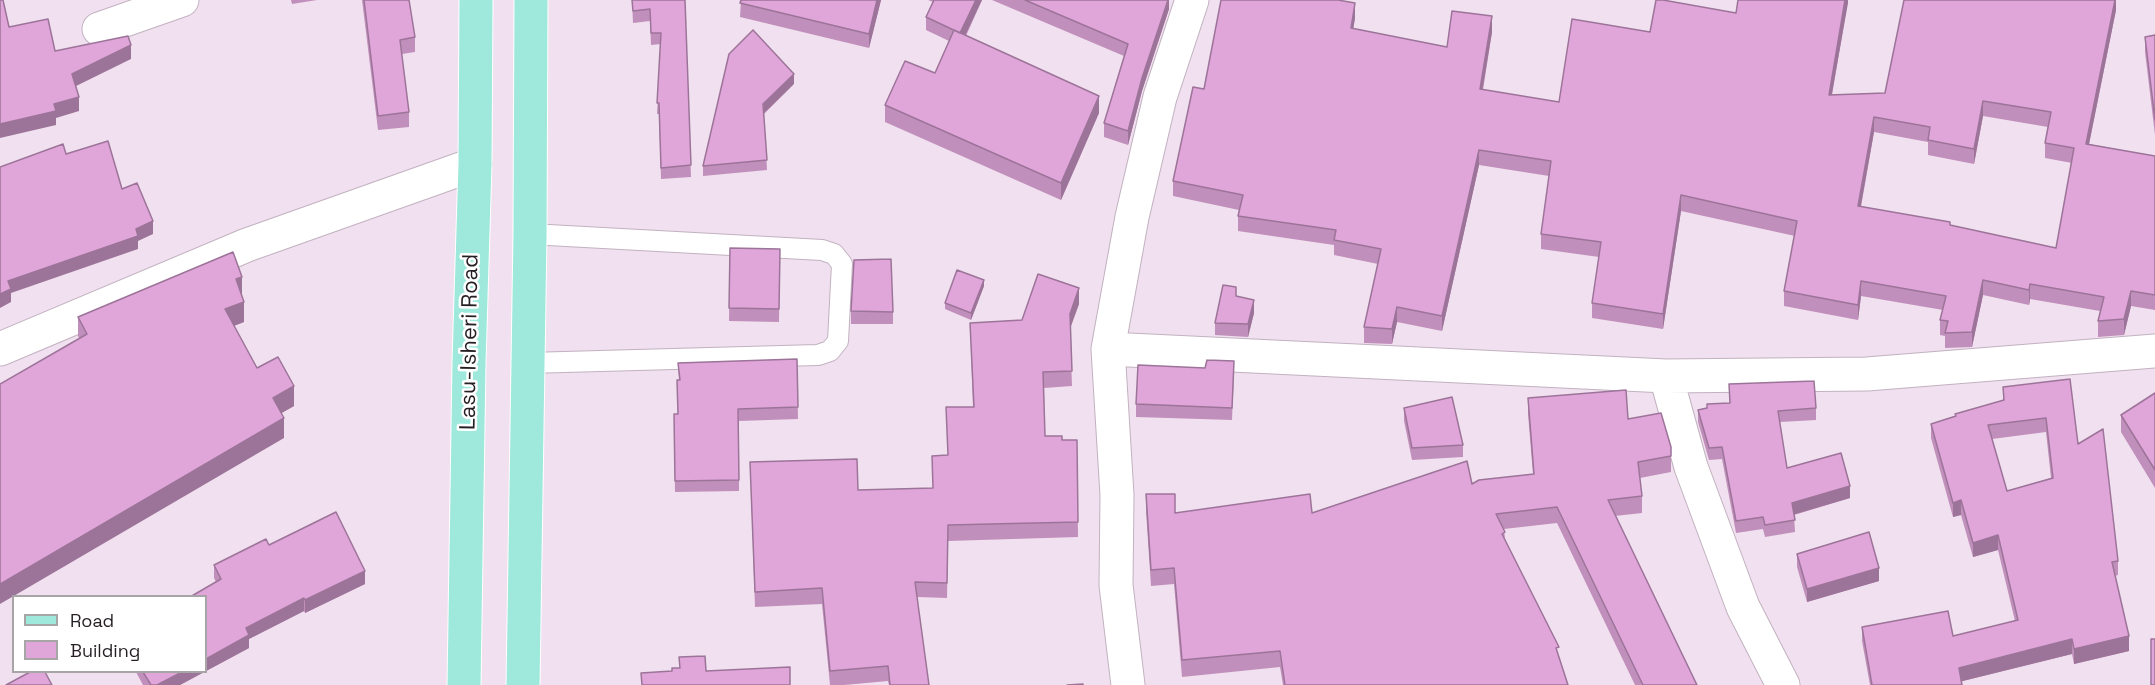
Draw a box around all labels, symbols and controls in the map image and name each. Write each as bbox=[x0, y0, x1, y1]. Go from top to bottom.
street label: Lasu-Isheri Road bbox=[455, 254, 485, 430]
legend bbox=[12, 595, 207, 673]
text: Road bbox=[70, 609, 114, 632]
text: Building bbox=[70, 639, 140, 662]

